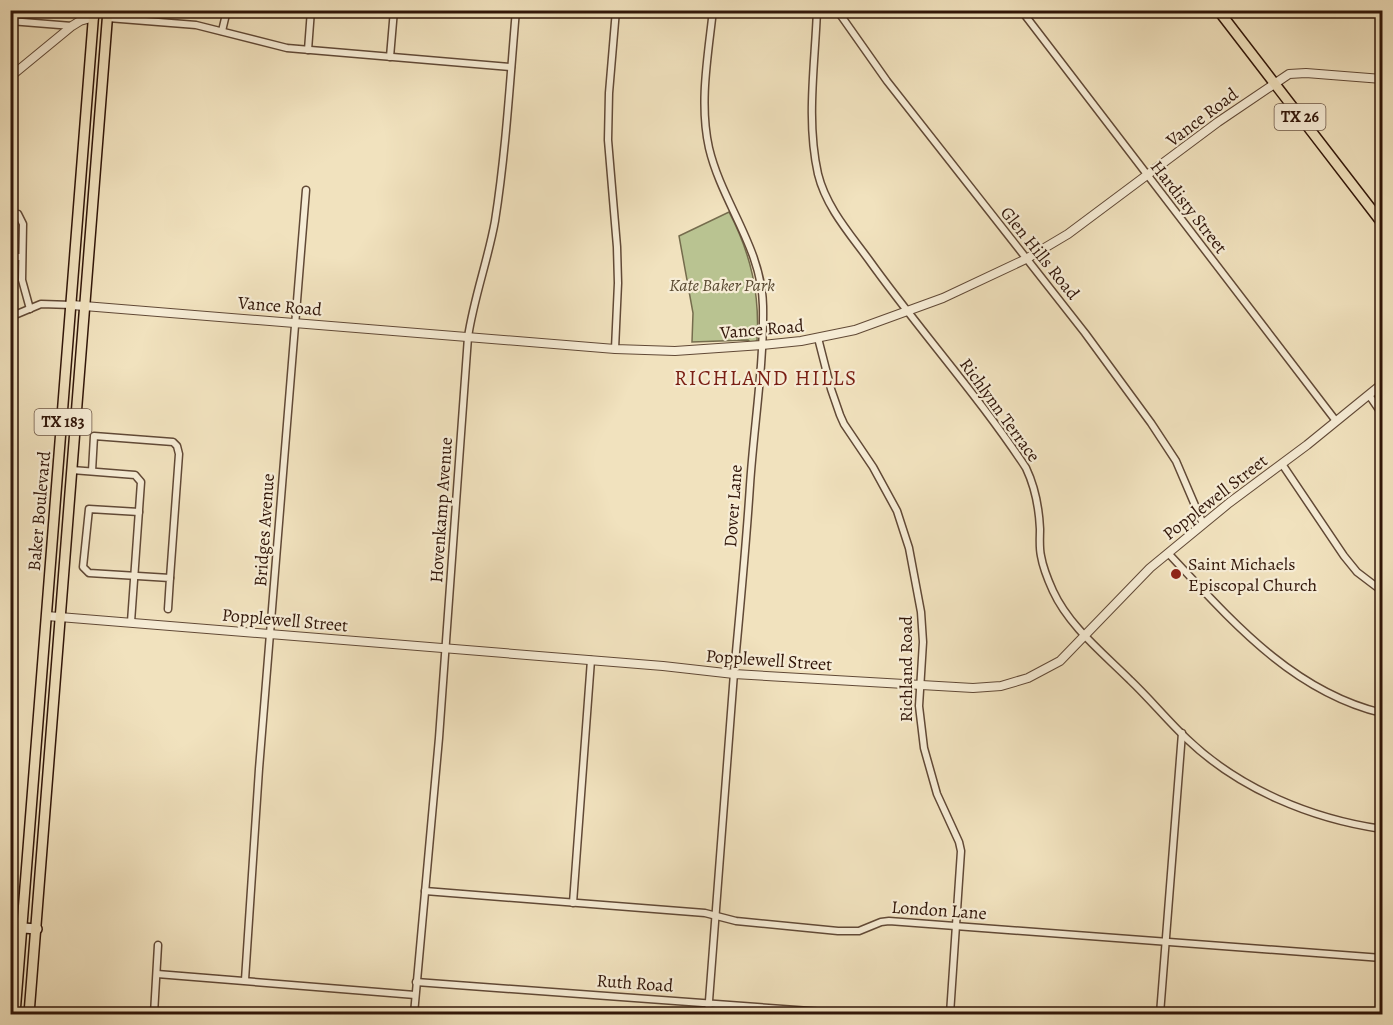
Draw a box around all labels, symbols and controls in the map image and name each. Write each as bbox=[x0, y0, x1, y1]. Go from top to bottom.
street label: Vance Road bbox=[1160, 82, 1243, 153]
road number: TX 26 bbox=[1274, 104, 1326, 130]
street label: Hardisty Street bbox=[1145, 155, 1233, 259]
street label: Glen Hills Road bbox=[995, 201, 1085, 305]
park label: Kate Baker Park bbox=[669, 273, 775, 297]
street label: Vance Road bbox=[236, 290, 323, 322]
street label: Vance Road bbox=[718, 313, 805, 345]
street label: Richlynn Terrace bbox=[954, 353, 1046, 467]
district label: RICHLAND HILLS bbox=[674, 364, 858, 392]
road number: TX 183 bbox=[34, 409, 92, 435]
street label: Hovenkamp Avenue bbox=[424, 436, 458, 584]
street label: Popplewell Street bbox=[1158, 449, 1272, 545]
street label: Baker Boulevard bbox=[22, 450, 56, 572]
street label: Dover Lane bbox=[718, 464, 748, 548]
street label: Bridges Avenue bbox=[248, 472, 280, 588]
place label: Saint Michaels Episcopal Church bbox=[1188, 552, 1318, 597]
marker: Saint Michaels Episcopal Church bbox=[1169, 567, 1183, 581]
street label: Popplewell Street bbox=[221, 603, 349, 637]
street label: Richland Road bbox=[894, 615, 918, 722]
street label: Popplewell Street bbox=[705, 644, 833, 676]
street label: London Lane bbox=[891, 895, 987, 925]
street label: Ruth Road bbox=[596, 968, 674, 998]

